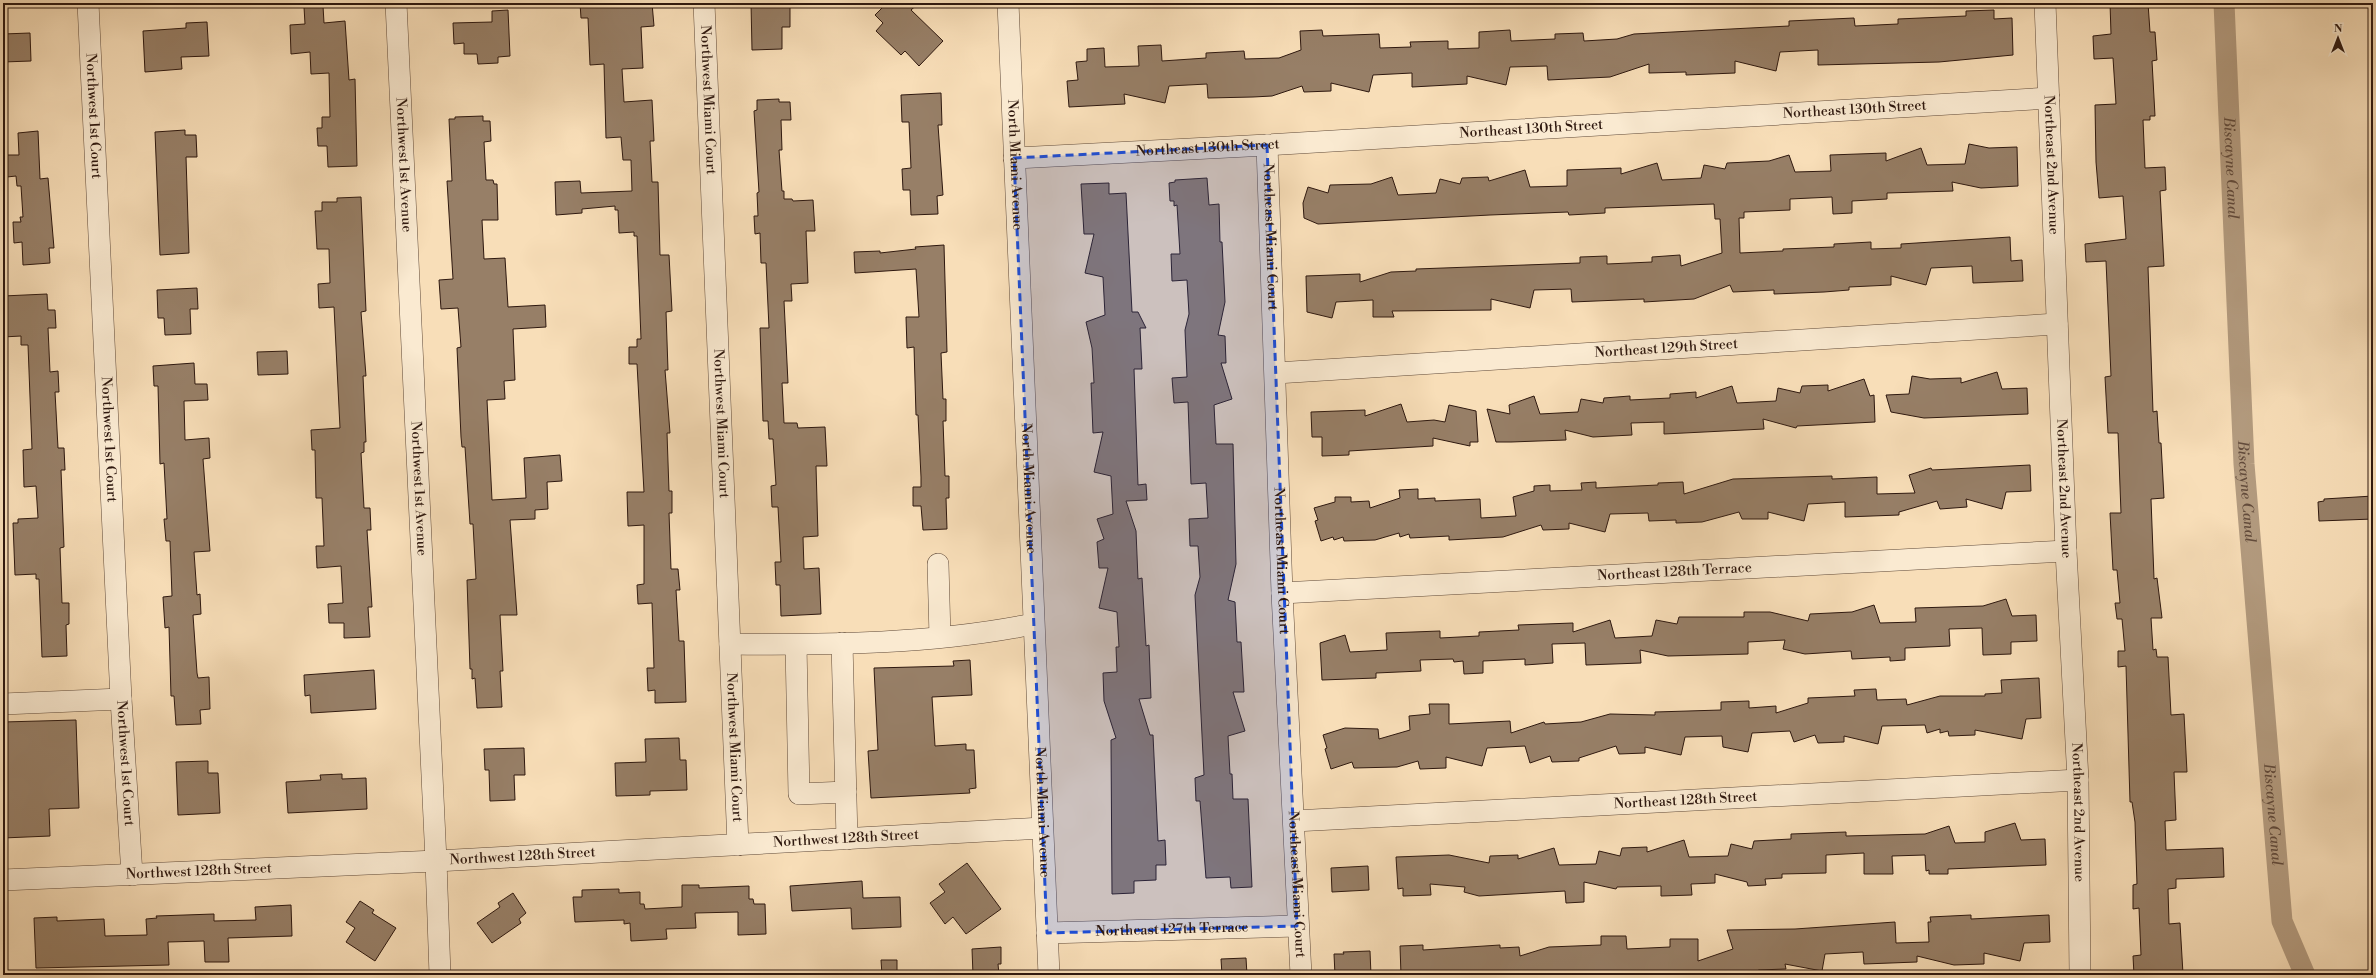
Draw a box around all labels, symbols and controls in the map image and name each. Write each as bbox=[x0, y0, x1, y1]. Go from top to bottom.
north arrow bbox=[2318, 18, 2358, 58]
text: N bbox=[2334, 22, 2343, 36]
street label: Northwest Miami Court bbox=[696, 25, 720, 175]
street label: Northwest 1st Court bbox=[81, 53, 105, 179]
street label: Northeast 2nd Avenue bbox=[2040, 95, 2063, 235]
street label: Northeast 130th Street bbox=[1782, 96, 1927, 123]
street label: Northwest 1st Avenue bbox=[391, 97, 416, 233]
street label: North Miami Avenue bbox=[1003, 99, 1027, 231]
water label: Biscayne Canal bbox=[2219, 115, 2243, 219]
street label: Northeast 130th Street bbox=[1459, 116, 1604, 142]
street label: Northeast 130th Street bbox=[1135, 135, 1280, 161]
street label: Northeast Miami Court bbox=[1259, 163, 1282, 311]
street label: Northeast 129th Street bbox=[1594, 335, 1738, 362]
street label: Northwest Miami Court bbox=[709, 349, 733, 499]
street label: Northwest 1st Court bbox=[97, 376, 121, 503]
street label: Northeast 2nd Avenue bbox=[2052, 418, 2075, 559]
street label: Northwest 1st Avenue bbox=[406, 421, 431, 556]
street label: North Miami Avenue bbox=[1017, 423, 1040, 554]
water label: Biscayne Canal bbox=[2233, 439, 2260, 543]
street label: Northeast Miami Court bbox=[1269, 487, 1293, 635]
street label: Northeast 128th Terrace bbox=[1597, 559, 1752, 585]
street label: Northwest Miami Court bbox=[722, 672, 746, 823]
street label: Northwest 1st Court bbox=[112, 700, 138, 826]
street label: Northeast 2nd Avenue bbox=[2067, 742, 2088, 882]
street label: North Miami Avenue bbox=[1030, 746, 1054, 878]
water label: Biscayne Canal bbox=[2259, 762, 2287, 866]
street label: Northeast 128th Street bbox=[1613, 788, 1758, 813]
street label: Northeast Miami Court bbox=[1284, 810, 1309, 958]
street label: Northwest 128th Street bbox=[773, 826, 919, 852]
street label: Northwest 128th Street bbox=[449, 843, 596, 869]
street label: Northwest 128th Street bbox=[125, 859, 272, 884]
street label: Northeast 127th Terrace bbox=[1095, 918, 1249, 941]

